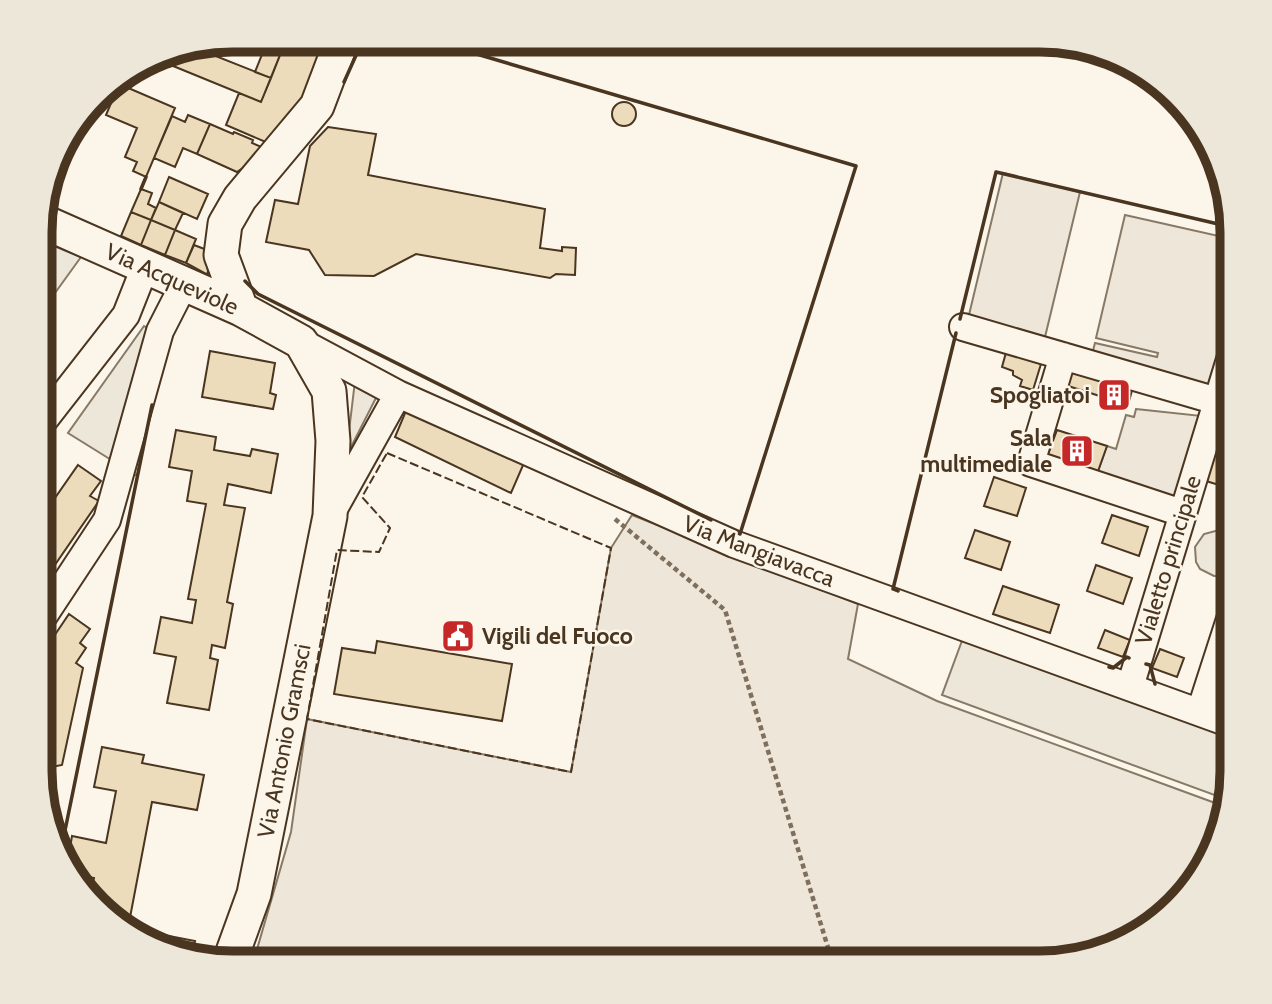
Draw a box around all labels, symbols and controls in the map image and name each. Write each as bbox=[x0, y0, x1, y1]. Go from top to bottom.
street label: Via Acqueviole bbox=[101, 237, 243, 321]
building icon: Spogliatoi bbox=[1095, 376, 1133, 414]
place label: Spogliatoi bbox=[990, 381, 1090, 409]
place label: Sala multimediale bbox=[920, 424, 1053, 478]
building icon: Sala multimediale bbox=[1058, 432, 1096, 470]
street label: Vialetto principale bbox=[1129, 472, 1207, 648]
street label: Via Mangiavacca bbox=[679, 509, 839, 593]
public building icon: Vigili del Fuoco bbox=[439, 617, 477, 655]
place label: Vigili del Fuoco bbox=[482, 622, 633, 650]
street label: Via Antonio Gramsci bbox=[251, 641, 317, 841]

